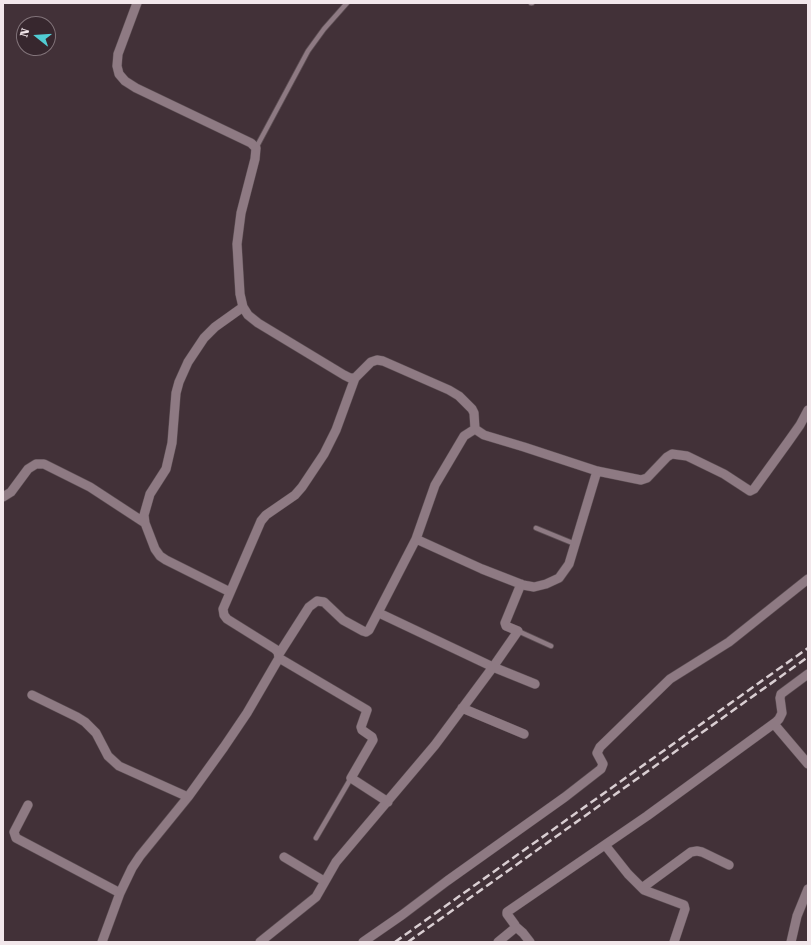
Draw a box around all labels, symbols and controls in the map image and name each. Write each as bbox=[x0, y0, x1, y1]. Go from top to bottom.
north arrow bbox=[16, 16, 56, 56]
text: N bbox=[18, 27, 32, 39]

